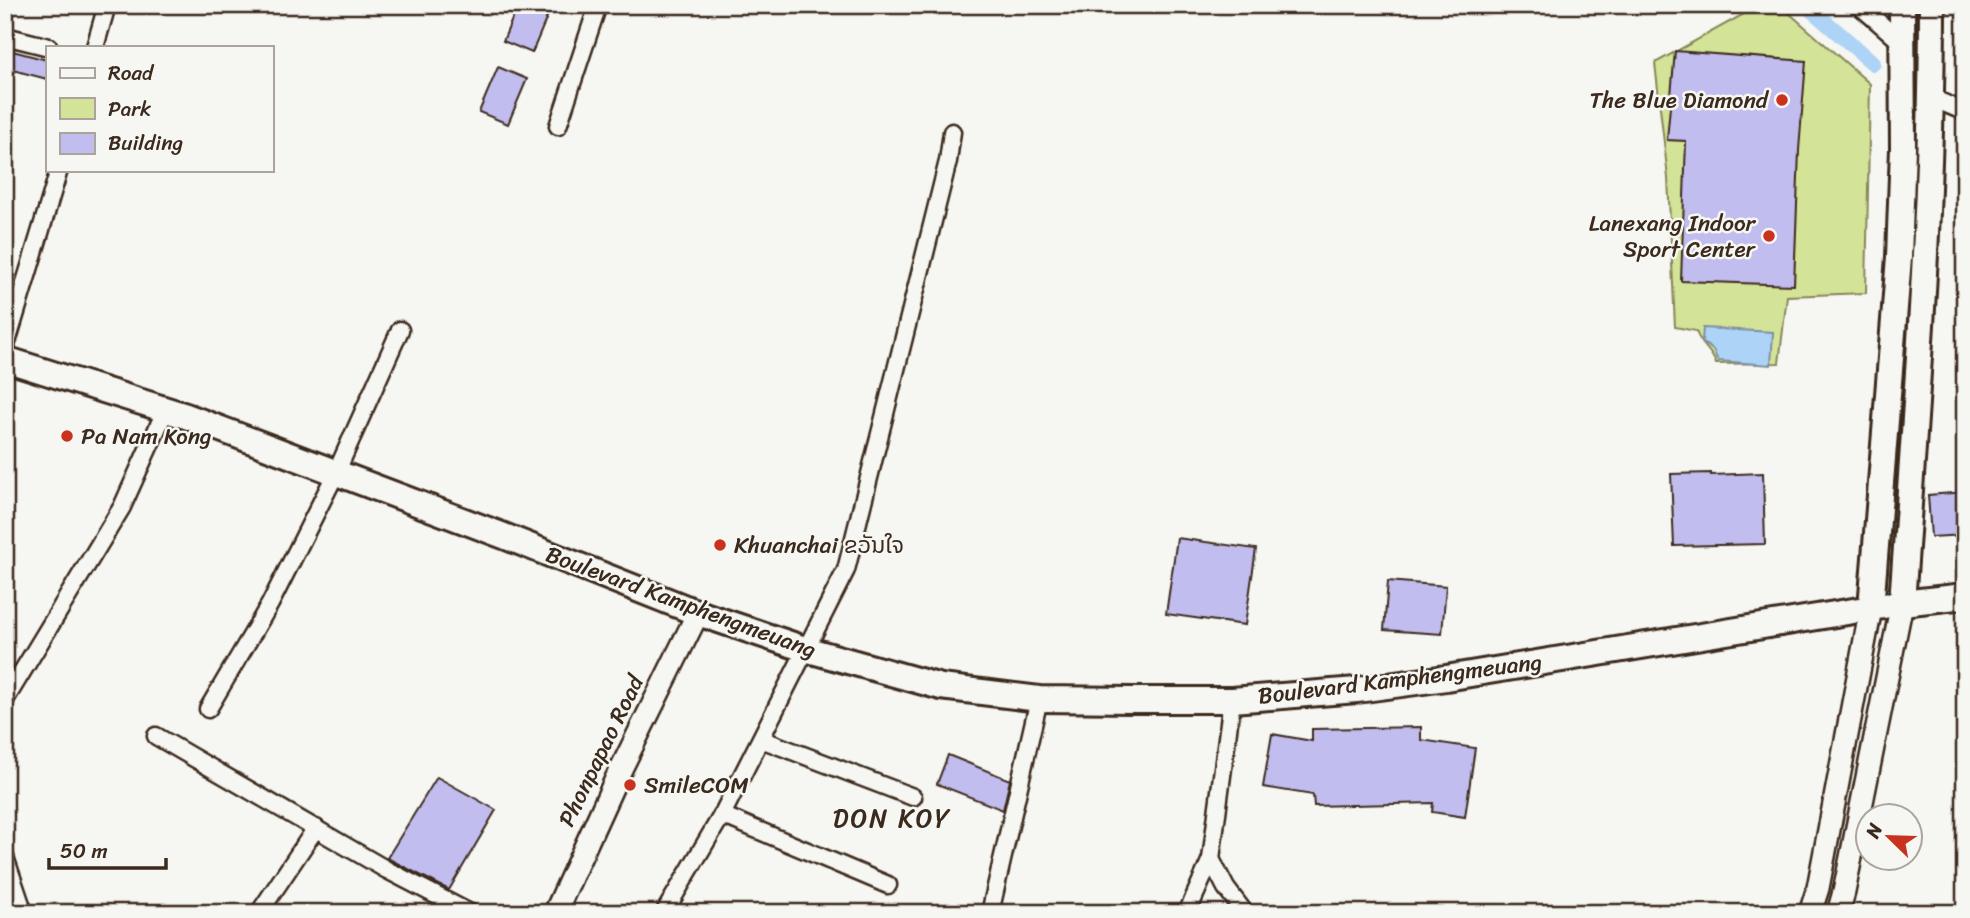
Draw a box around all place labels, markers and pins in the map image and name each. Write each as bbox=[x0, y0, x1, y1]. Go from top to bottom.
place label: The Blue Diamond bbox=[1589, 80, 1770, 121]
marker: The Blue Diamond bbox=[1774, 92, 1790, 108]
place label: Lanexang Indoor Sport Center bbox=[1589, 203, 1757, 270]
marker: Lanexang Indoor Sport Center bbox=[1761, 228, 1777, 244]
place label: Pa Nam Kong bbox=[81, 416, 212, 457]
marker: Pa Nam Kong bbox=[59, 428, 75, 444]
place label: Khuanchai ຂວັນໃຈ bbox=[734, 525, 904, 566]
marker: Khuanchai ຂວັນໃຈ bbox=[712, 537, 728, 553]
place label: SmileCOM bbox=[644, 765, 749, 806]
marker: SmileCOM bbox=[622, 777, 638, 793]

